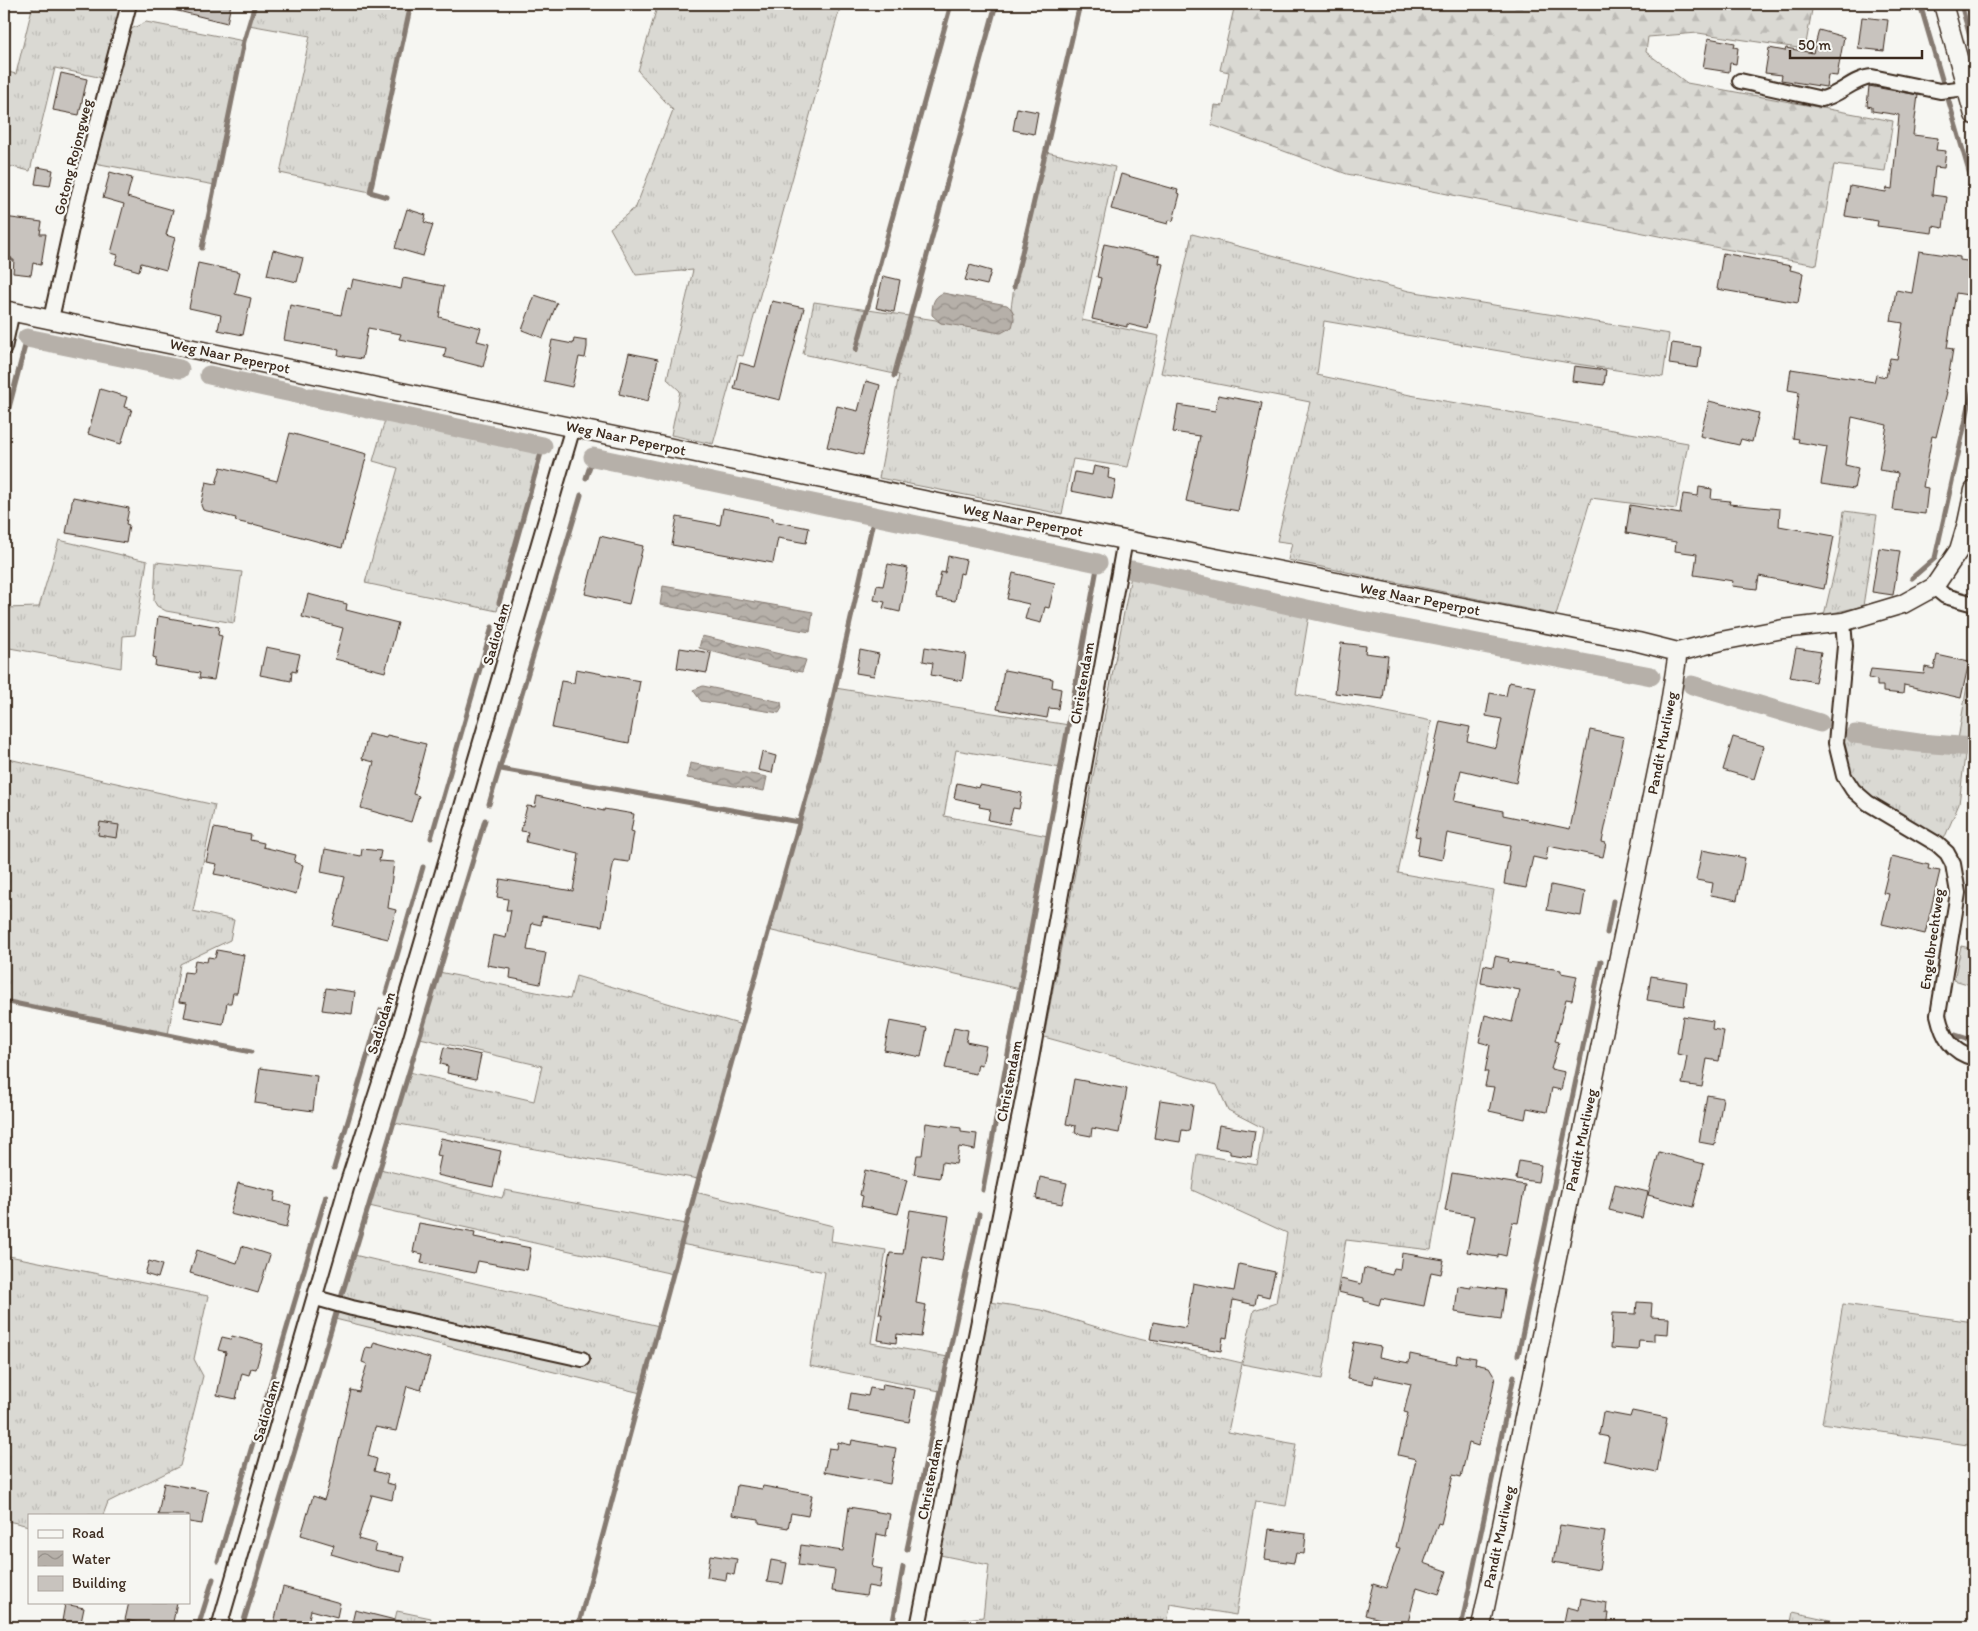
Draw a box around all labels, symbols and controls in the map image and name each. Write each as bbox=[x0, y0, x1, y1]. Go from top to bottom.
scale bar bbox=[1790, 28, 1923, 60]
text: 50 m bbox=[1798, 36, 1831, 54]
street label: Gotong Rojongweg bbox=[50, 97, 96, 217]
street label: Weg Naar Peperpot bbox=[168, 334, 292, 378]
street label: Weg Naar Peperpot bbox=[564, 416, 688, 460]
street label: Weg Naar Peperpot bbox=[961, 499, 1085, 541]
street label: Weg Naar Peperpot bbox=[1358, 578, 1482, 620]
street label: Sadiodam bbox=[478, 600, 514, 667]
street label: Christendam bbox=[1066, 640, 1098, 726]
street label: Pandit Murliweg bbox=[1643, 690, 1681, 796]
street label: Engelbrechtweg bbox=[1916, 887, 1948, 991]
street label: Sadiodam bbox=[363, 989, 399, 1056]
street label: Christendam bbox=[992, 1038, 1026, 1124]
street label: Pandit Murliweg bbox=[1561, 1087, 1601, 1193]
street label: Sadiodam bbox=[248, 1377, 284, 1444]
street label: Christendam bbox=[913, 1436, 947, 1522]
street label: Pandit Murliweg bbox=[1479, 1484, 1519, 1590]
legend bbox=[28, 1514, 190, 1604]
text: Road bbox=[72, 1524, 105, 1542]
text: Water bbox=[72, 1550, 111, 1568]
text: Building bbox=[72, 1574, 126, 1592]

